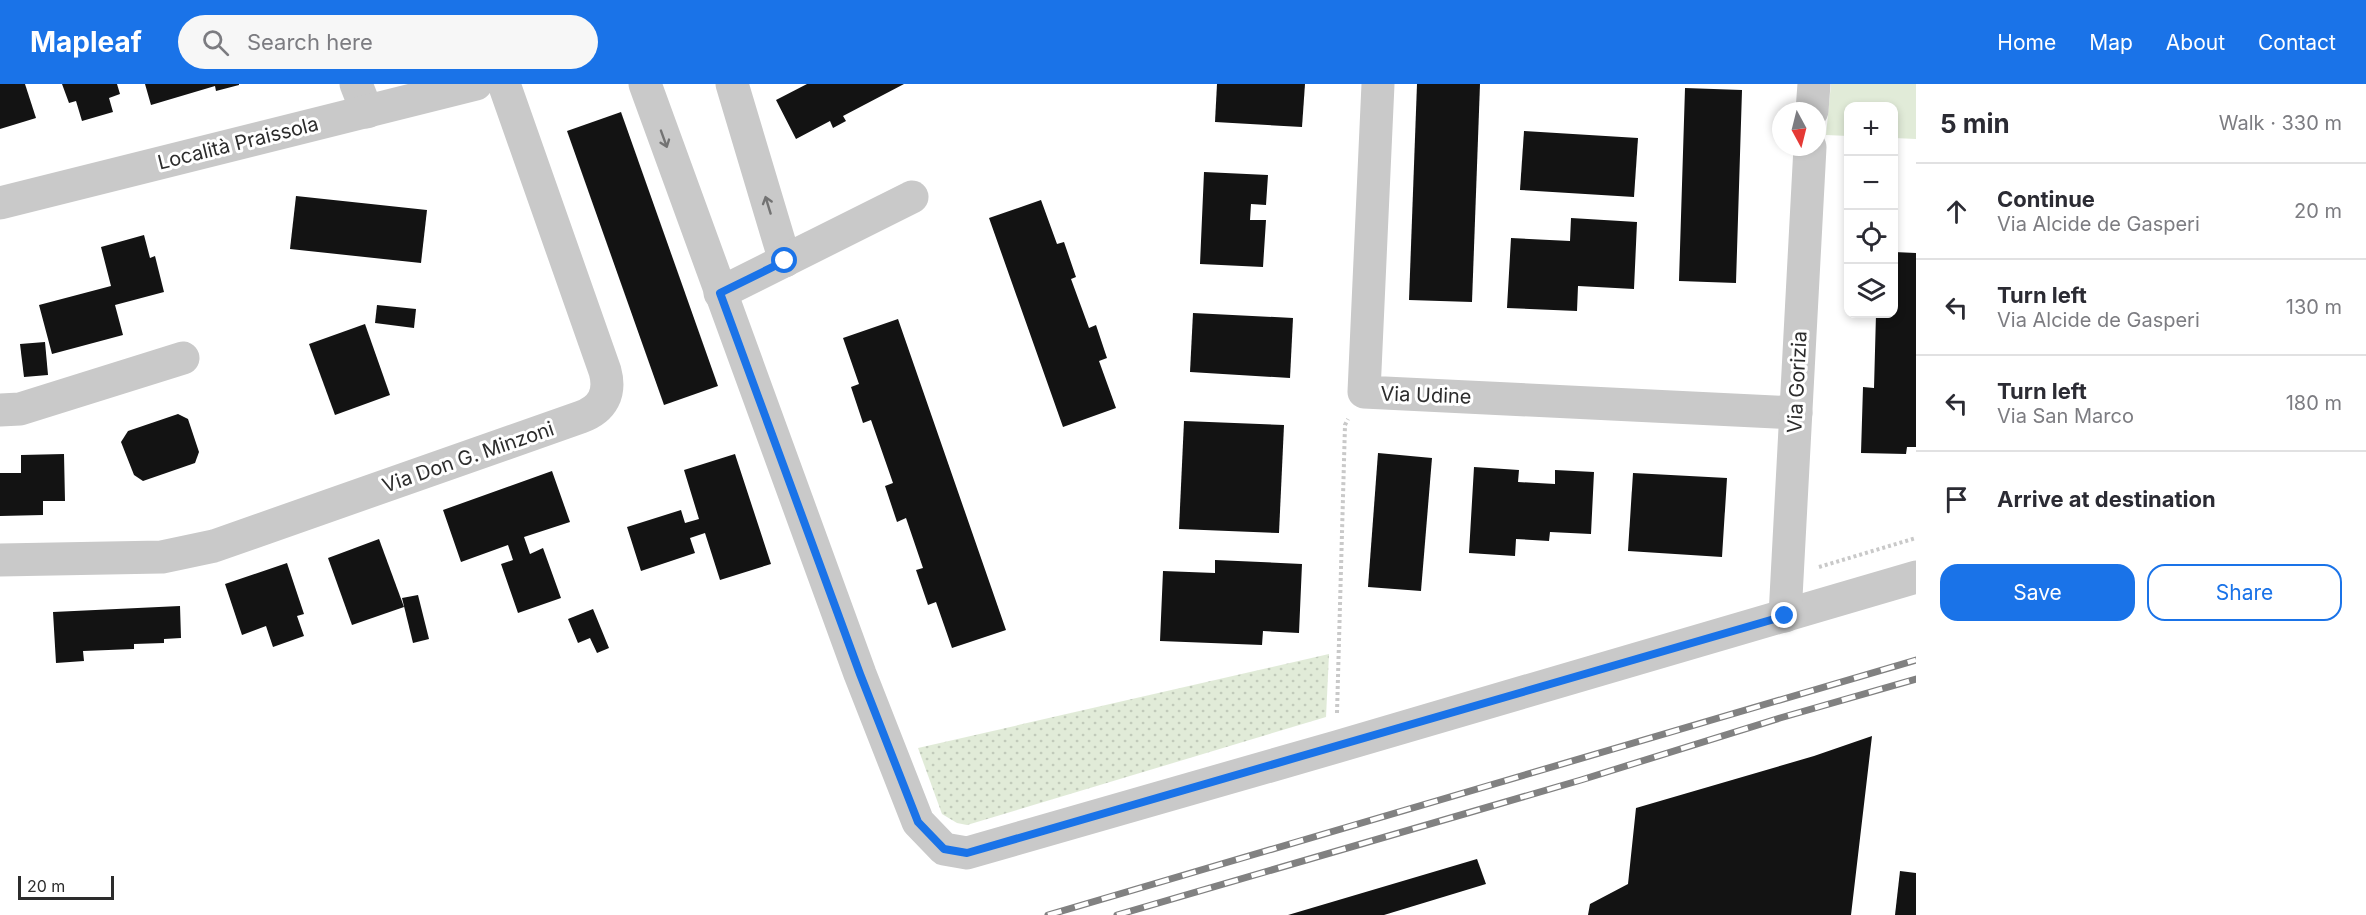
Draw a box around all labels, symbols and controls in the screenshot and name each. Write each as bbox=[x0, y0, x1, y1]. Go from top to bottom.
search box bbox=[178, 15, 598, 69]
text: Mapleaf bbox=[30, 25, 142, 59]
icon: search bbox=[199, 26, 232, 59]
text: Search here bbox=[247, 29, 373, 55]
text: Home bbox=[1997, 30, 2056, 55]
text: Map bbox=[2089, 30, 2133, 55]
text: About bbox=[2166, 30, 2225, 55]
text: Contact bbox=[2258, 30, 2336, 55]
north arrow bbox=[1772, 102, 1826, 156]
map controls bbox=[1844, 102, 1898, 318]
button: + bbox=[1844, 102, 1898, 156]
text: 5 min bbox=[1940, 108, 2010, 139]
street label: Località Praissola bbox=[155, 111, 321, 175]
text: Walk · 330 m bbox=[2219, 111, 2342, 135]
one-way arrow bbox=[660, 129, 671, 148]
button: − bbox=[1844, 156, 1898, 210]
text: Continue bbox=[1997, 186, 2095, 212]
icon: ahead bbox=[1940, 195, 1973, 228]
one-way arrow bbox=[762, 196, 773, 215]
text: 20 m bbox=[2294, 199, 2342, 223]
button: locate bbox=[1844, 210, 1898, 264]
text: Via Alcide de Gasperi bbox=[1997, 212, 2200, 236]
route start bbox=[771, 247, 797, 273]
button: layers bbox=[1844, 264, 1898, 318]
text: Turn left bbox=[1997, 282, 2087, 308]
icon: left bbox=[1940, 291, 1973, 324]
text: 130 m bbox=[2286, 295, 2342, 319]
text: Via Alcide de Gasperi bbox=[1997, 308, 2200, 332]
street label: Via Gorizia bbox=[1782, 330, 1812, 434]
text: Turn left bbox=[1997, 378, 2087, 404]
street label: Via Udine bbox=[1380, 381, 1472, 409]
icon: left bbox=[1940, 387, 1973, 420]
text: 180 m bbox=[2286, 391, 2342, 415]
text: Via San Marco bbox=[1997, 404, 2134, 428]
street label: Via Don G. Minzoni bbox=[379, 416, 557, 498]
icon: arrive bbox=[1940, 483, 1973, 516]
text: Arrive at destination bbox=[1997, 486, 2216, 512]
button: Save bbox=[1940, 564, 2135, 621]
button: Share bbox=[2147, 564, 2342, 621]
route end bbox=[1771, 602, 1797, 628]
scale bar bbox=[18, 873, 114, 900]
text: 20 m bbox=[27, 876, 65, 896]

